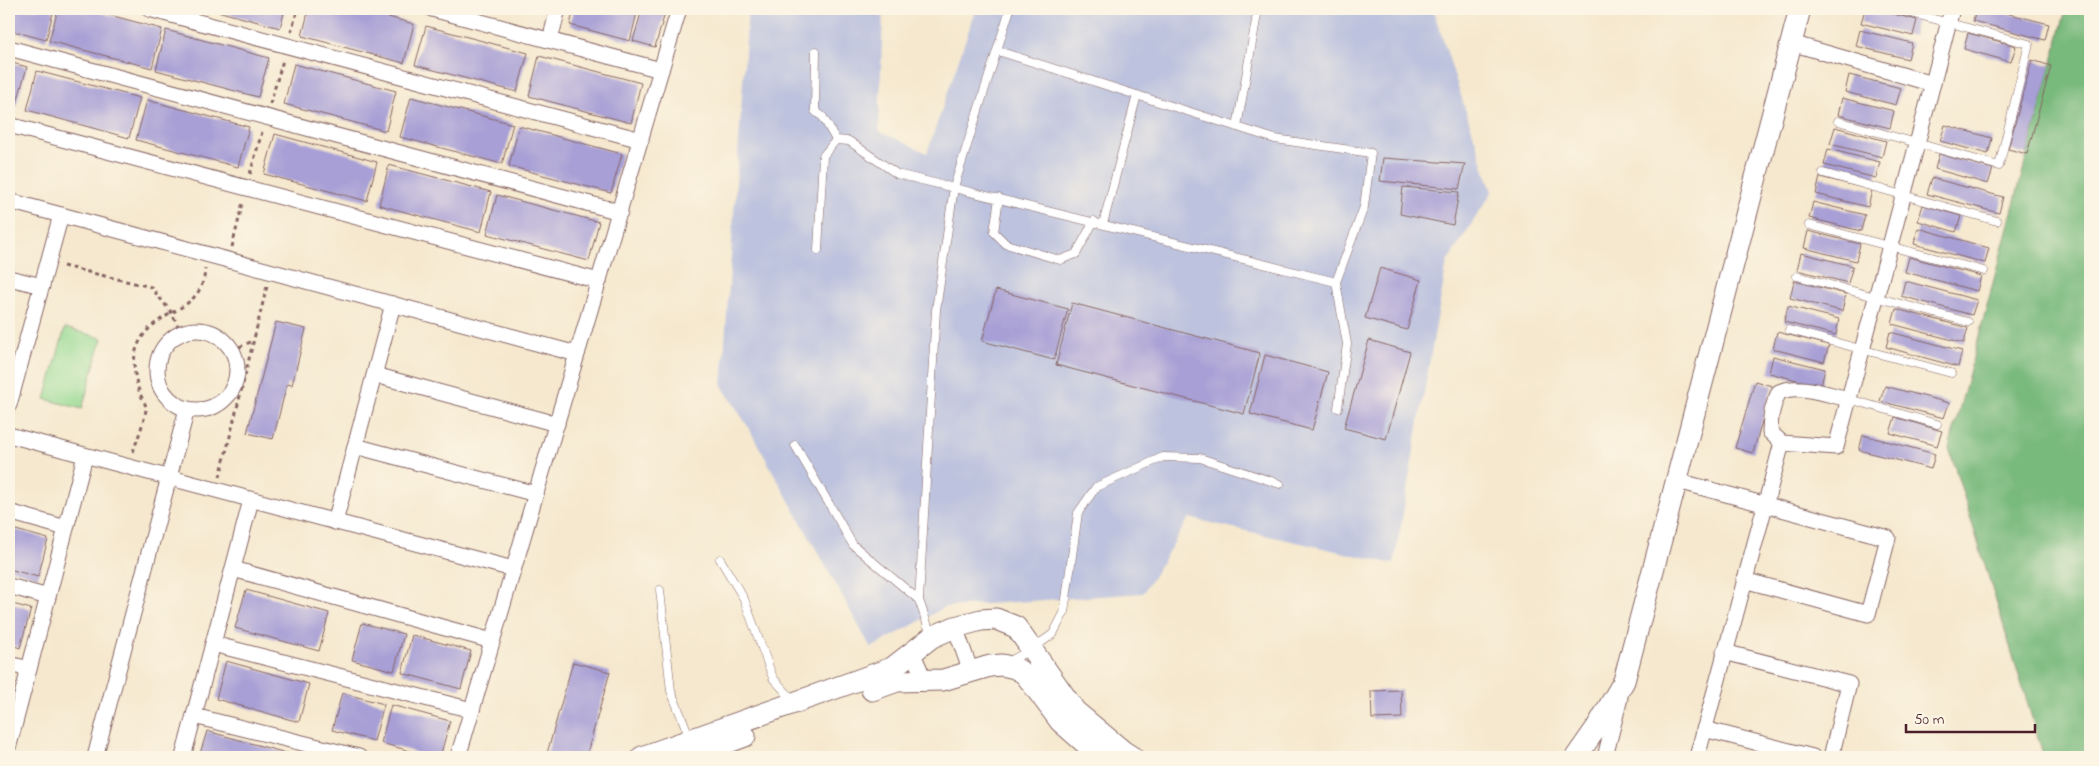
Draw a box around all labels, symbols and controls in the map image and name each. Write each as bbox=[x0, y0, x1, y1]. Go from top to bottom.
scale bar bbox=[1906, 701, 2035, 733]
text: 50 m bbox=[1914, 709, 1945, 731]

